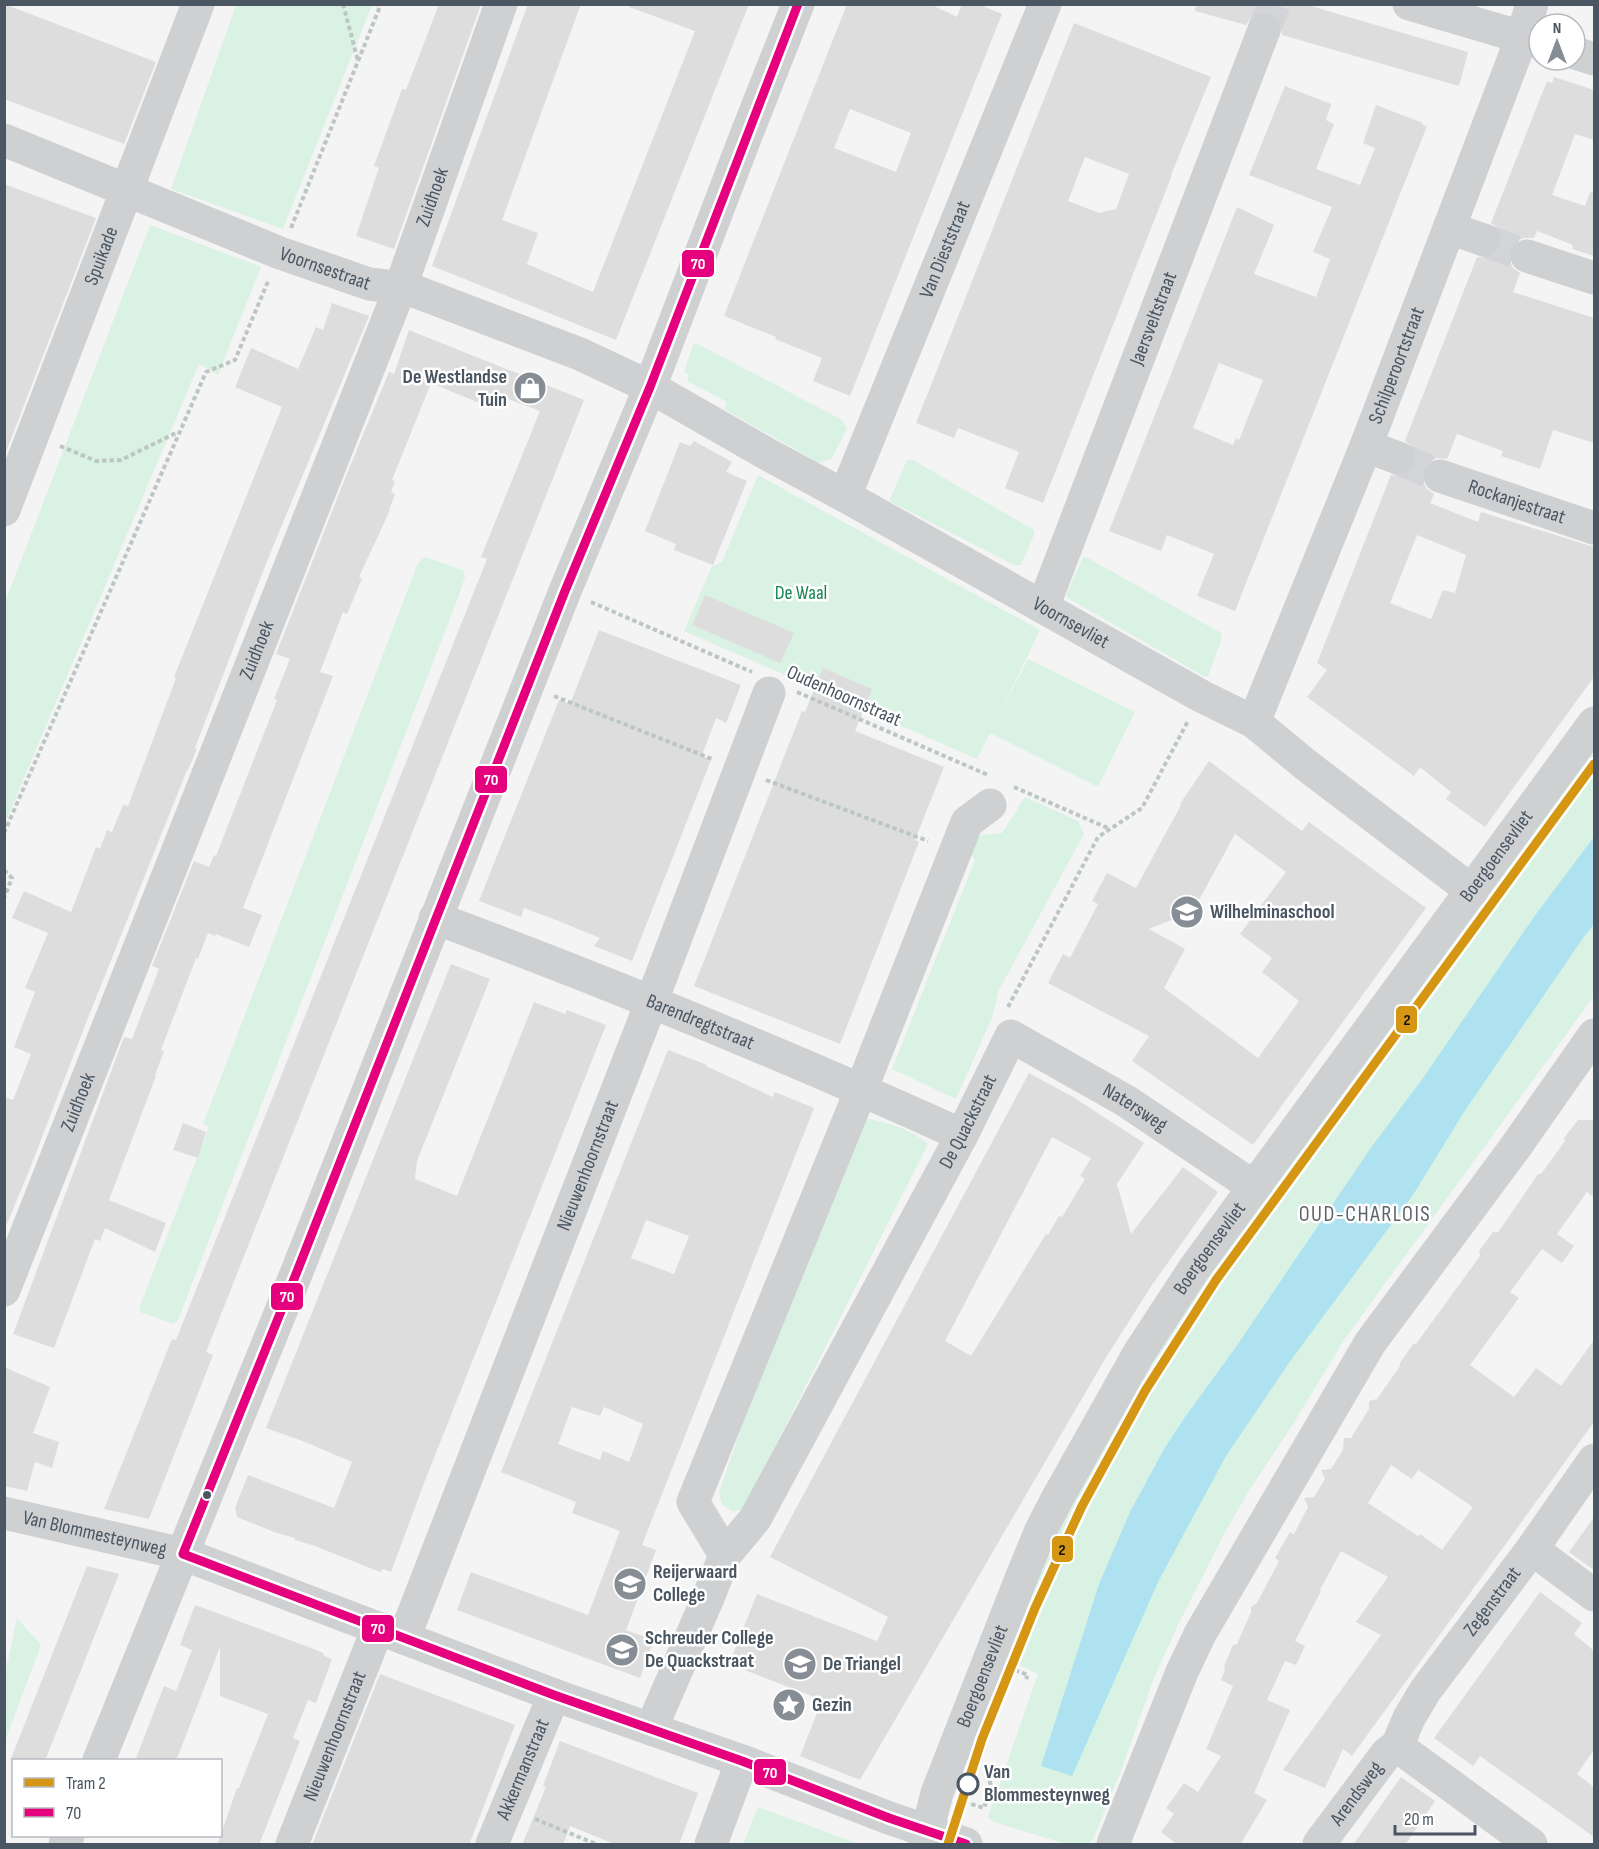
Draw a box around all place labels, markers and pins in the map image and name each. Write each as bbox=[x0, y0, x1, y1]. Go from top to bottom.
place label: De Westlandse Tuin bbox=[403, 365, 507, 412]
shop icon: De Westlandse Tuin bbox=[512, 370, 548, 406]
school or university icon: Wilhelminaschool bbox=[1169, 894, 1205, 930]
place label: Wilhelminaschool bbox=[1210, 900, 1335, 924]
unlabelled marker bbox=[201, 1489, 213, 1501]
place label: Reijerwaard College bbox=[653, 1560, 737, 1607]
school or university icon: Reijerwaard College bbox=[612, 1566, 648, 1602]
place label: Schreuder College De Quackstraat bbox=[645, 1626, 774, 1673]
school or university icon: Schreuder College De Quackstraat bbox=[604, 1632, 640, 1668]
school or university icon: De Triangel bbox=[782, 1646, 818, 1682]
place label: De Triangel bbox=[823, 1652, 901, 1676]
place icon: Gezin bbox=[771, 1687, 807, 1723]
place label: Gezin bbox=[812, 1693, 852, 1717]
place label: Van Blommesteynweg bbox=[984, 1760, 1111, 1807]
marker: Van Blommesteynweg bbox=[957, 1773, 979, 1795]

